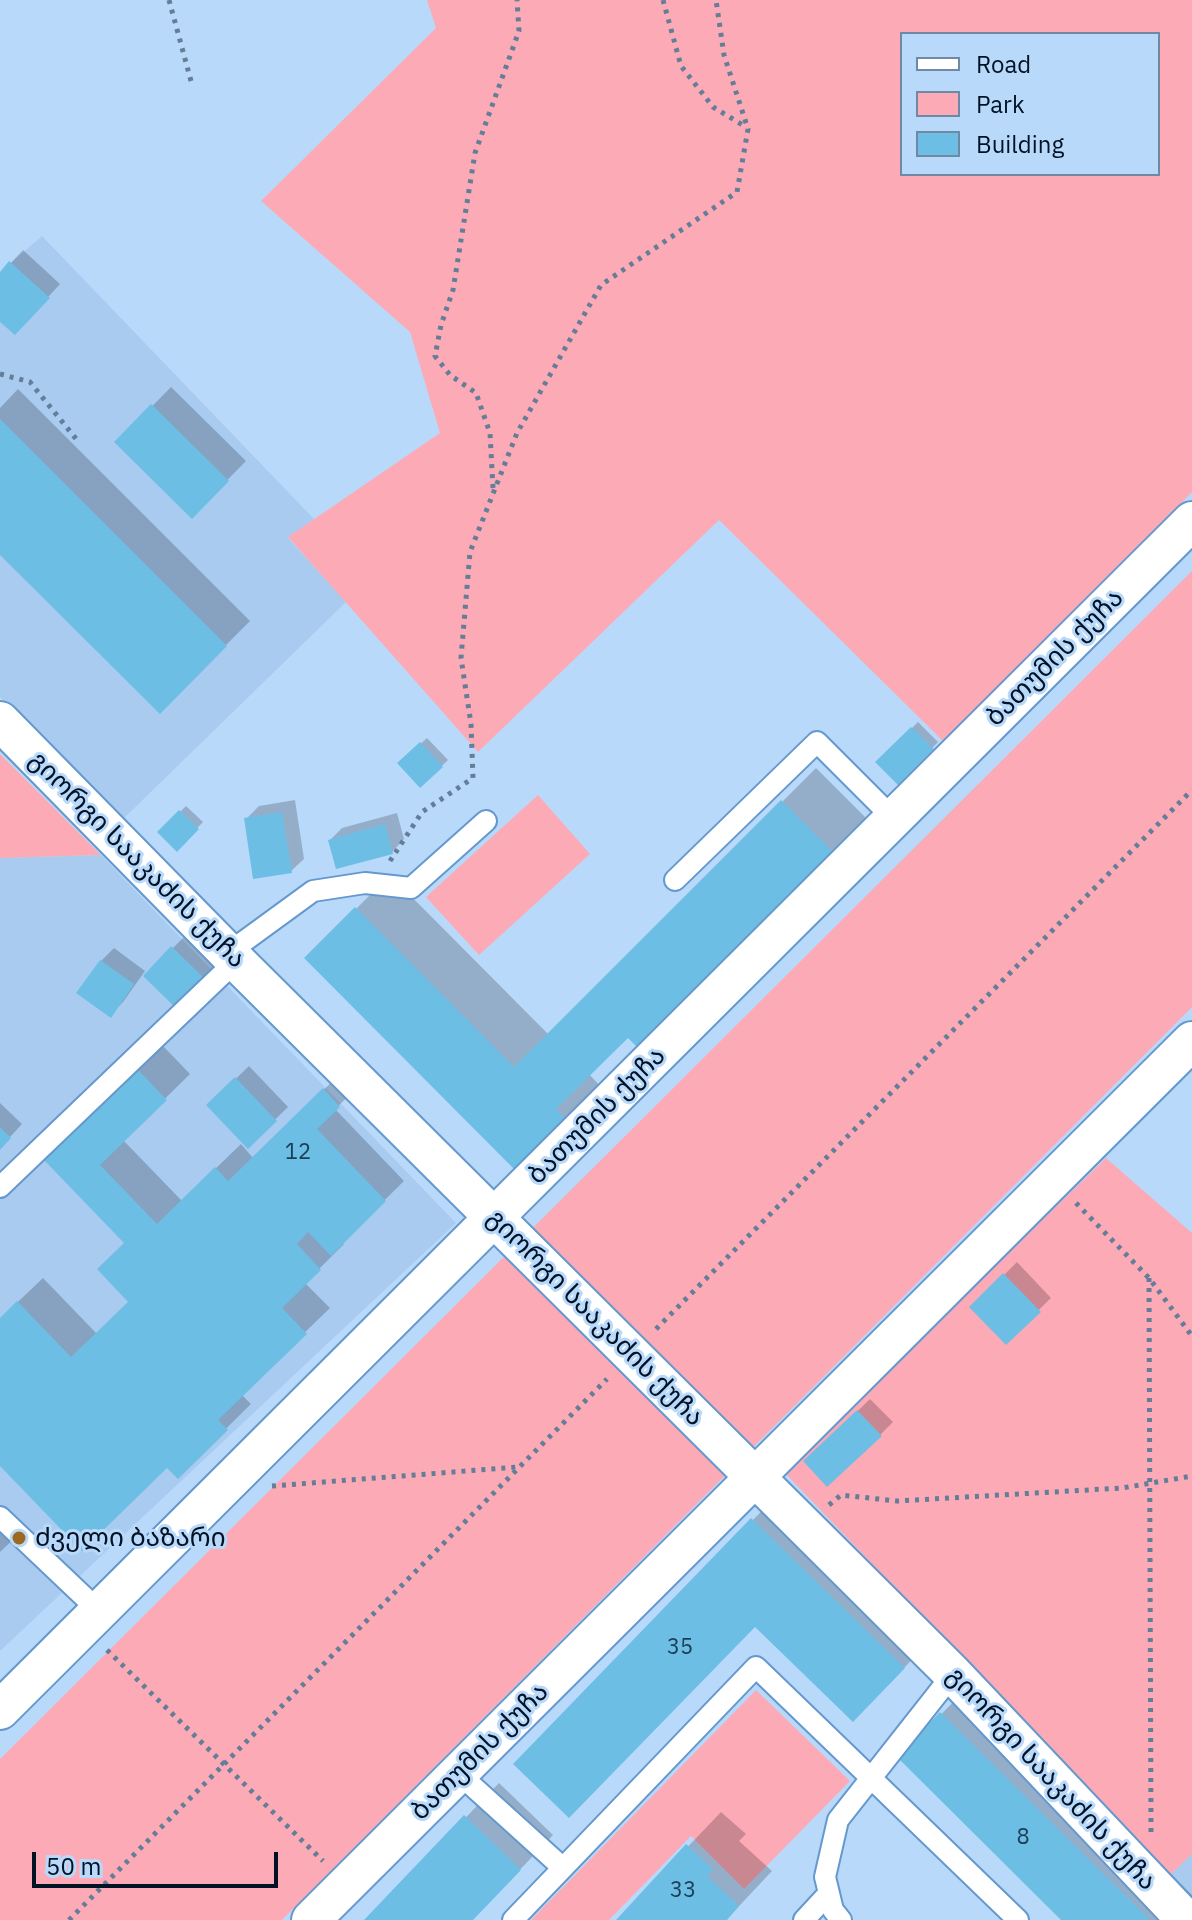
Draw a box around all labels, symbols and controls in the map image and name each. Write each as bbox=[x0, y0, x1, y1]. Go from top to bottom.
legend bbox=[900, 32, 1160, 176]
text: Road bbox=[976, 48, 1031, 80]
text: Park bbox=[976, 88, 1025, 120]
text: Building bbox=[976, 128, 1064, 160]
street label: ბათუმის ქუჩა bbox=[980, 583, 1130, 733]
street label: გიორგი სააკაძის ქუჩა bbox=[22, 745, 252, 975]
street label: ბათუმის ქუჩა bbox=[522, 1041, 672, 1191]
house number: 12 bbox=[285, 1140, 311, 1166]
street label: გიორგი სააკაძის ქუჩა bbox=[480, 1203, 710, 1433]
place label: ძველი ბაზარი bbox=[35, 1522, 226, 1554]
marker: ძველი ბაზარი bbox=[10, 1529, 28, 1547]
house number: 35 bbox=[667, 1635, 693, 1661]
street label: გიორგი სააკაძის ქუჩა bbox=[939, 1661, 1163, 1897]
street label: ბათუმის ქუჩა bbox=[405, 1677, 555, 1827]
house number: 8 bbox=[1016, 1825, 1030, 1851]
scale bar bbox=[36, 1836, 282, 1886]
text: 50 m bbox=[46, 1850, 101, 1882]
house number: 33 bbox=[670, 1878, 696, 1904]

